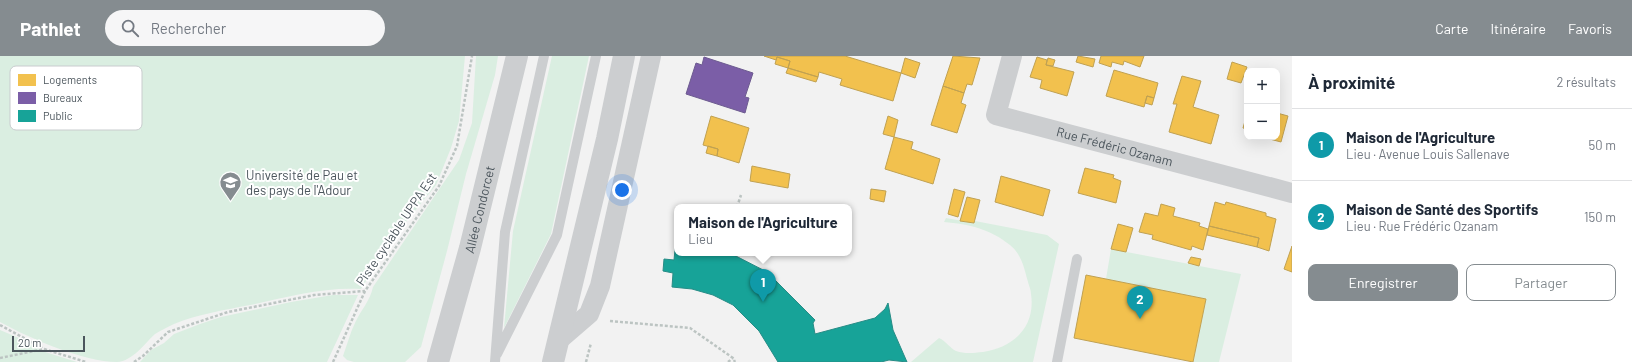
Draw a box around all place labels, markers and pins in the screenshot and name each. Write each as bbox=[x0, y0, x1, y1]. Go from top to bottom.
place label: Université de Pau et des pays de l'Adour bbox=[246, 167, 358, 198]
school or university icon: Université de Pau et des pays de l'Adour bbox=[217, 169, 243, 202]
pin: 1 bbox=[750, 269, 776, 302]
pin: 2 bbox=[1127, 286, 1153, 319]

